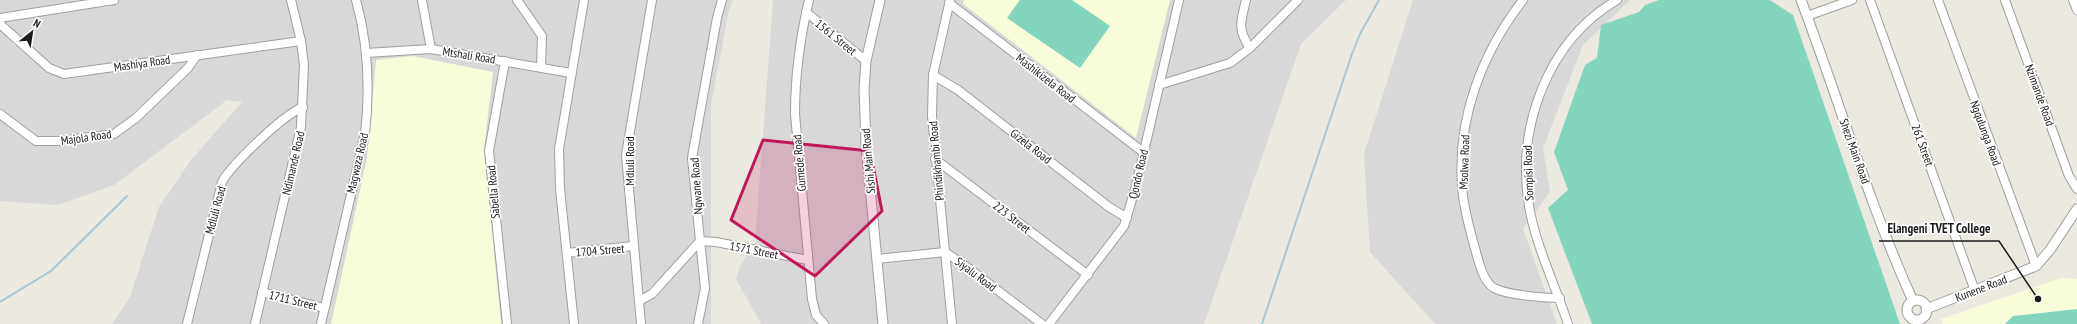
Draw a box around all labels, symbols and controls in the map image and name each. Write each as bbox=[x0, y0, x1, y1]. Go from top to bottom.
north arrow bbox=[12, 12, 52, 52]
text: N bbox=[31, 16, 43, 31]
street label: 1561 Street bbox=[812, 16, 860, 59]
street label: Mtshali Road bbox=[441, 43, 497, 67]
street label: Mashikizela Road bbox=[1013, 50, 1079, 106]
street label: Mashiya Road bbox=[113, 52, 171, 74]
street label: Nzimande Road bbox=[2022, 62, 2058, 128]
street label: Ngqulunga Road bbox=[1967, 98, 2005, 168]
street label: Shezi Main Road bbox=[1836, 116, 1874, 186]
street label: Phindikhambi Road bbox=[925, 121, 947, 201]
street label: 261 Street bbox=[1908, 122, 1938, 169]
street label: Gizela Road bbox=[1007, 125, 1055, 167]
street label: Majola Road bbox=[60, 126, 112, 148]
street label: Sishi Main Road bbox=[858, 128, 878, 194]
street label: Ndimande Road bbox=[278, 129, 308, 197]
street label: Magwaza Road bbox=[343, 131, 371, 195]
street label: Gumede Road bbox=[789, 134, 809, 192]
street label: Msolwa Road bbox=[1456, 134, 1472, 190]
street label: Mdluli Road bbox=[622, 136, 637, 186]
street label: Sompisi Road bbox=[1520, 145, 1536, 201]
street label: Qondo Road bbox=[1125, 148, 1151, 200]
street label: Ngwane Road bbox=[687, 157, 705, 215]
street label: Sabella Road bbox=[483, 165, 503, 219]
street label: Mdluli Road bbox=[201, 184, 229, 236]
street label: 223 Street bbox=[990, 198, 1034, 237]
callout: Elangeni TVET College bbox=[1879, 216, 1999, 241]
text: Elangeni TVET College bbox=[1887, 220, 1991, 237]
street label: 1571 Street bbox=[729, 238, 780, 262]
street label: 1704 Street bbox=[575, 240, 626, 260]
street label: Siyalu Road bbox=[952, 254, 1000, 294]
street label: Kunene Road bbox=[1953, 271, 2009, 305]
street label: 1711 Street bbox=[267, 287, 319, 313]

